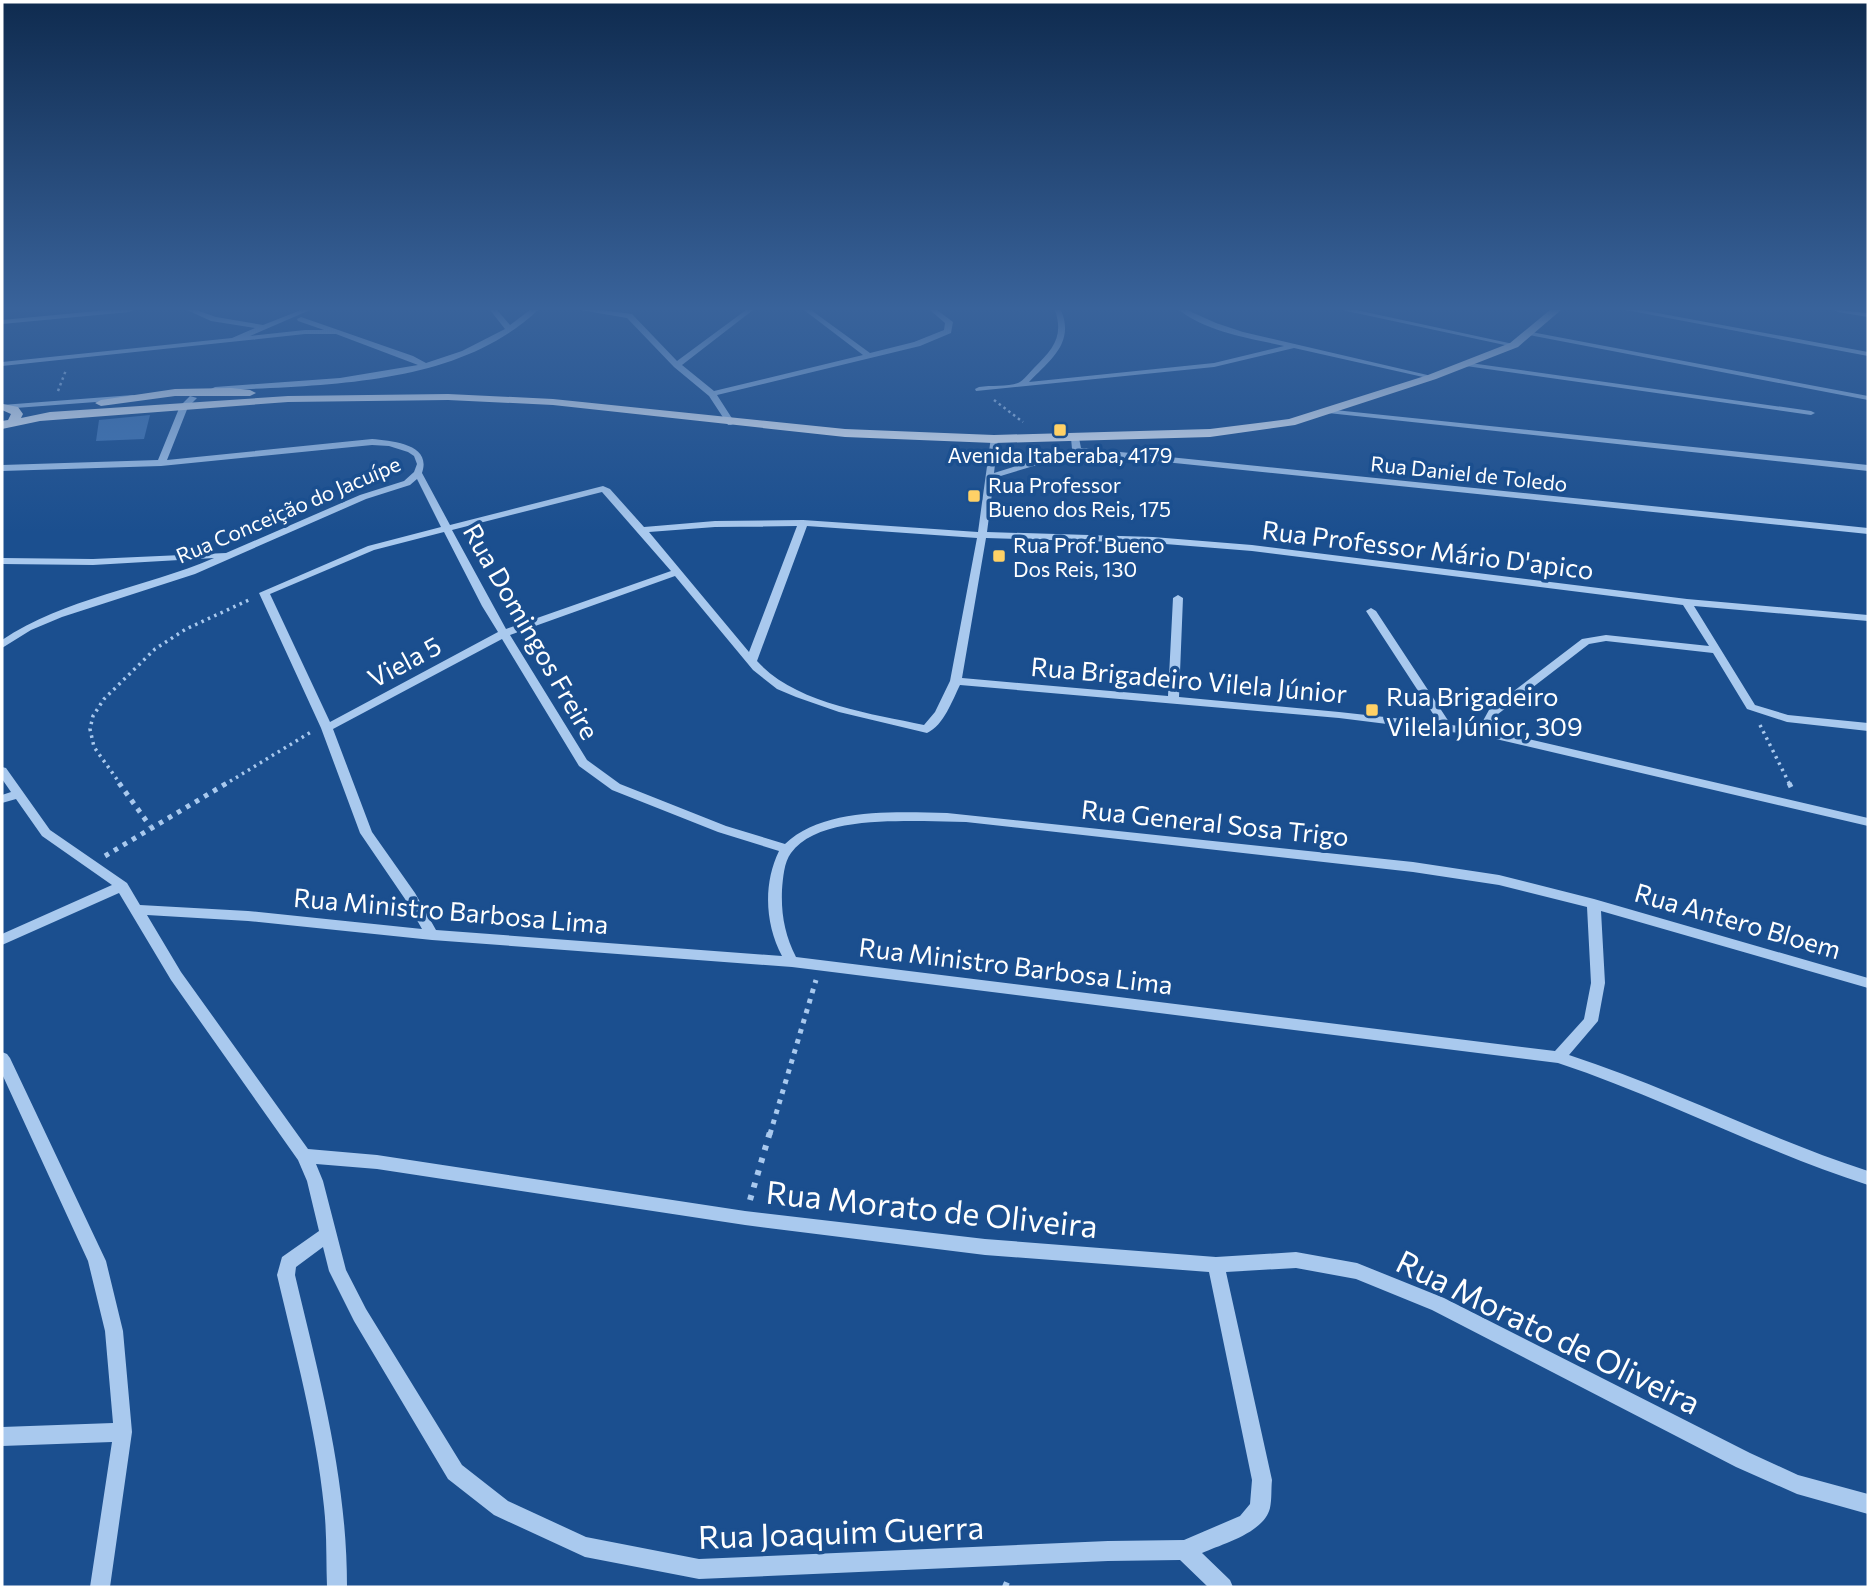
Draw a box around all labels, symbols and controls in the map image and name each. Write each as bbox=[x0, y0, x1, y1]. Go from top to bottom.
marker: Avenida Itaberaba, 4179 bbox=[1052, 422, 1068, 438]
place label: Avenida Itaberaba, 4179 bbox=[948, 442, 1172, 467]
street label: Rua Conceição do Jacuípe bbox=[172, 450, 404, 568]
street label: Rua Daniel de Toledo bbox=[1369, 450, 1569, 496]
place label: Rua Professor Bueno dos Reis, 175 bbox=[988, 472, 1171, 521]
marker: Rua Professor Bueno dos Reis, 175 bbox=[966, 488, 982, 504]
street label: Rua Professor Mário D'apico bbox=[1260, 513, 1596, 585]
street label: Rua Domingos Freire bbox=[458, 518, 606, 744]
place label: Rua Prof. Bueno Dos Reis, 130 bbox=[1013, 532, 1164, 581]
marker: Rua Prof. Bueno Dos Reis, 130 bbox=[991, 548, 1007, 564]
street label: Viela 5 bbox=[362, 629, 446, 693]
street label: Rua Brigadeiro Vilela Júnior bbox=[1030, 650, 1348, 708]
place label: Rua Brigadeiro Vilela Júnior, 309 bbox=[1386, 680, 1583, 741]
marker: Rua Brigadeiro Vilela Júnior, 309 bbox=[1364, 702, 1380, 718]
street label: Rua General Sosa Trigo bbox=[1080, 793, 1350, 851]
street label: Rua Antero Bloem bbox=[1631, 876, 1845, 964]
street label: Rua Ministro Barbosa Lima bbox=[292, 881, 610, 939]
street label: Rua Ministro Barbosa Lima bbox=[857, 930, 1175, 1000]
street label: Rua Morato de Oliveira bbox=[764, 1171, 1100, 1245]
street label: Rua Morato de Oliveira bbox=[1391, 1240, 1707, 1422]
street label: Rua Joaquim Guerra bbox=[697, 1506, 985, 1556]

